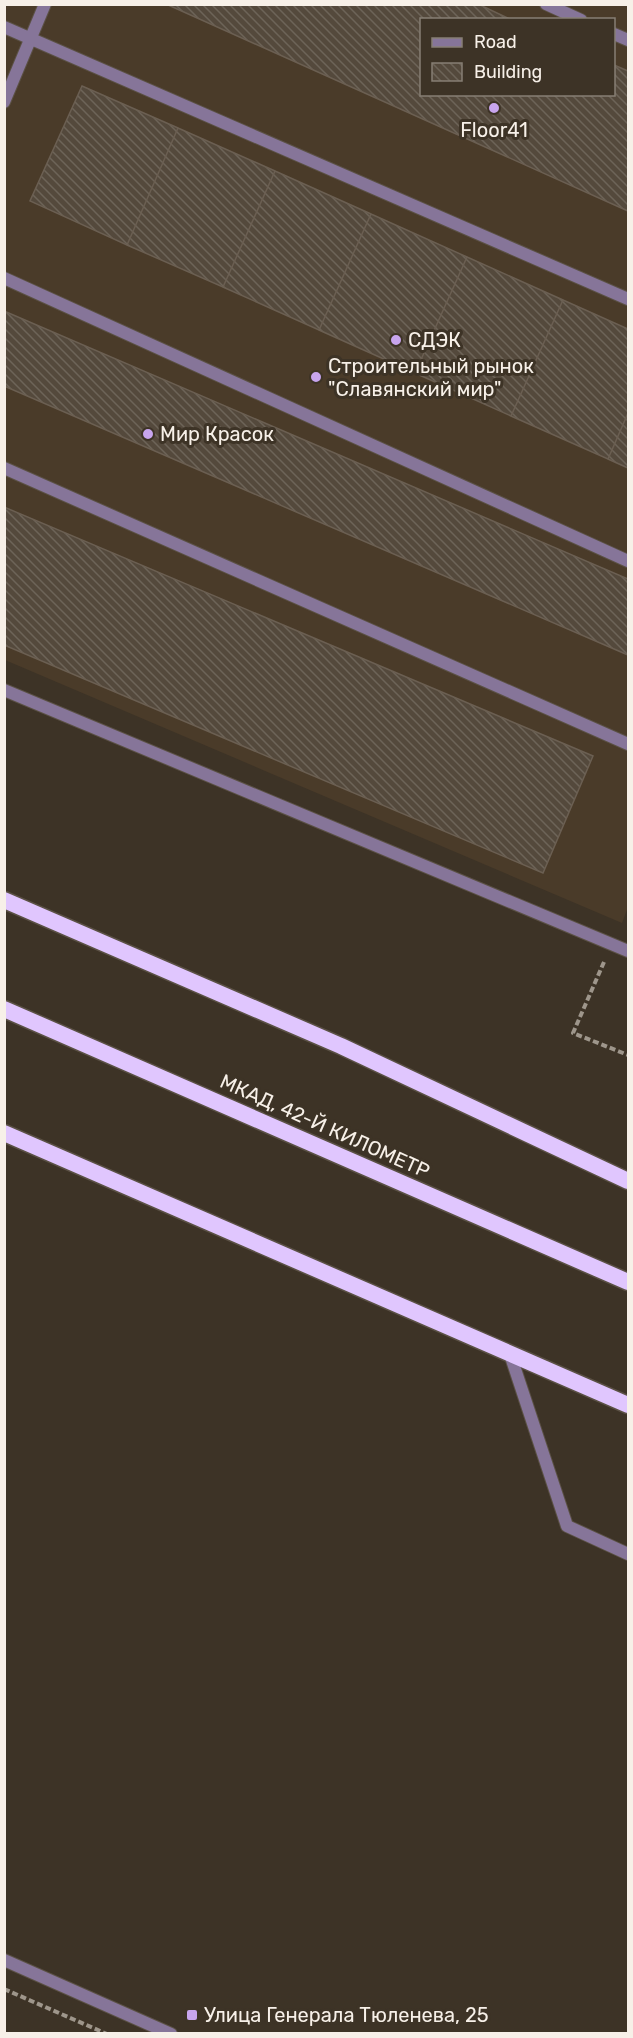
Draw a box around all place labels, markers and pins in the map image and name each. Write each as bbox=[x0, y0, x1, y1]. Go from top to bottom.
marker: Floor41 bbox=[487, 101, 501, 115]
place label: Floor41 bbox=[460, 118, 528, 142]
place label: СДЭК bbox=[408, 328, 461, 352]
marker: СДЭК bbox=[389, 333, 403, 347]
place label: Строительный рынок "Славянский мир" bbox=[328, 354, 534, 401]
marker: Строительный рынок "Славянский мир" bbox=[309, 370, 323, 384]
place label: Мир Красок bbox=[160, 422, 274, 446]
marker: Мир Красок bbox=[141, 427, 155, 441]
place label: Улица Генерала Тюленева, 25 bbox=[204, 2003, 489, 2027]
marker: Улица Генерала Тюленева, 25 bbox=[185, 2008, 199, 2022]

